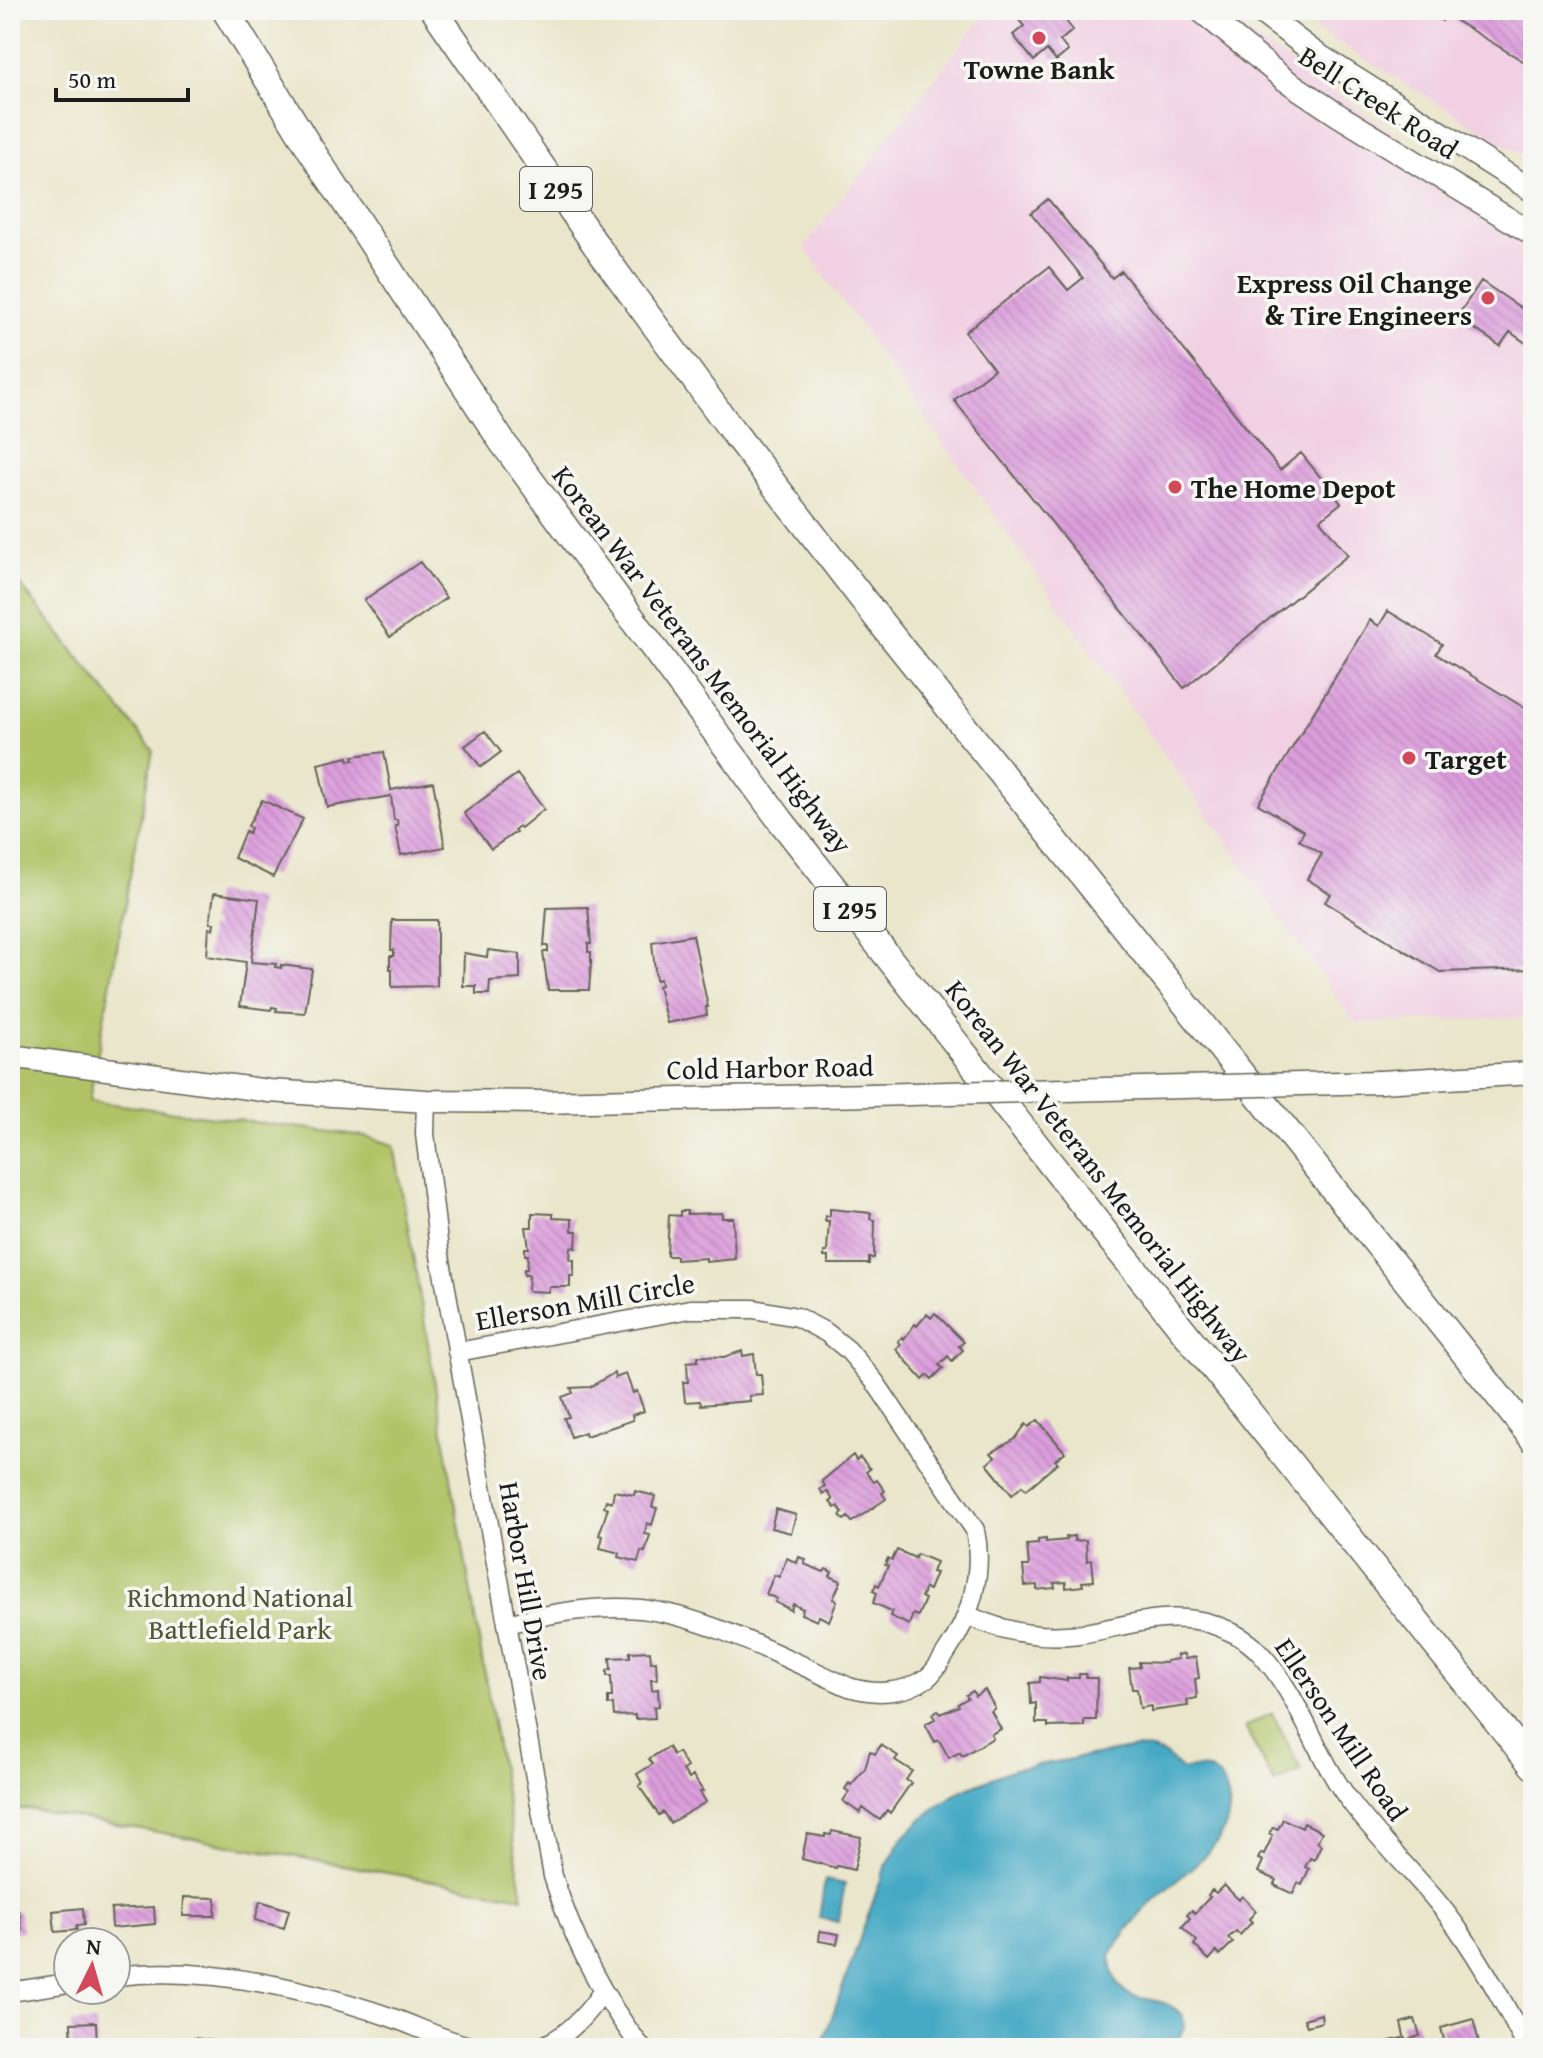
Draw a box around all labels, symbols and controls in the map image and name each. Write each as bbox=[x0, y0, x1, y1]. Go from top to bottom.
marker: Towne Bank bbox=[1030, 29, 1048, 47]
street label: Bell Creek Road bbox=[1291, 35, 1467, 169]
place label: Towne Bank bbox=[964, 48, 1115, 89]
scale bar bbox=[56, 52, 188, 102]
text: 50 m bbox=[68, 62, 116, 97]
road number: I 295 bbox=[520, 167, 592, 211]
place label: Express Oil Change & Tire Engineers bbox=[1237, 262, 1472, 335]
marker: Express Oil Change & Tire Engineers bbox=[1479, 289, 1497, 307]
street label: Korean War Veterans Memorial Highway bbox=[543, 456, 863, 862]
place label: The Home Depot bbox=[1191, 467, 1396, 508]
marker: The Home Depot bbox=[1166, 478, 1184, 496]
place label: Target bbox=[1425, 738, 1507, 779]
marker: Target bbox=[1400, 749, 1418, 767]
road number: I 295 bbox=[814, 887, 886, 931]
street label: Korean War Veterans Memorial Highway bbox=[936, 970, 1262, 1372]
street label: Cold Harbor Road bbox=[666, 1045, 874, 1089]
street label: Ellerson Mill Circle bbox=[472, 1262, 698, 1340]
street label: Harbor Hill Drive bbox=[489, 1478, 565, 1684]
park label: Richmond National Battlefield Park bbox=[127, 1576, 353, 1649]
street label: Ellerson Mill Road bbox=[1265, 1629, 1419, 1829]
north arrow bbox=[52, 1926, 132, 2006]
text: N bbox=[85, 1929, 103, 1963]

